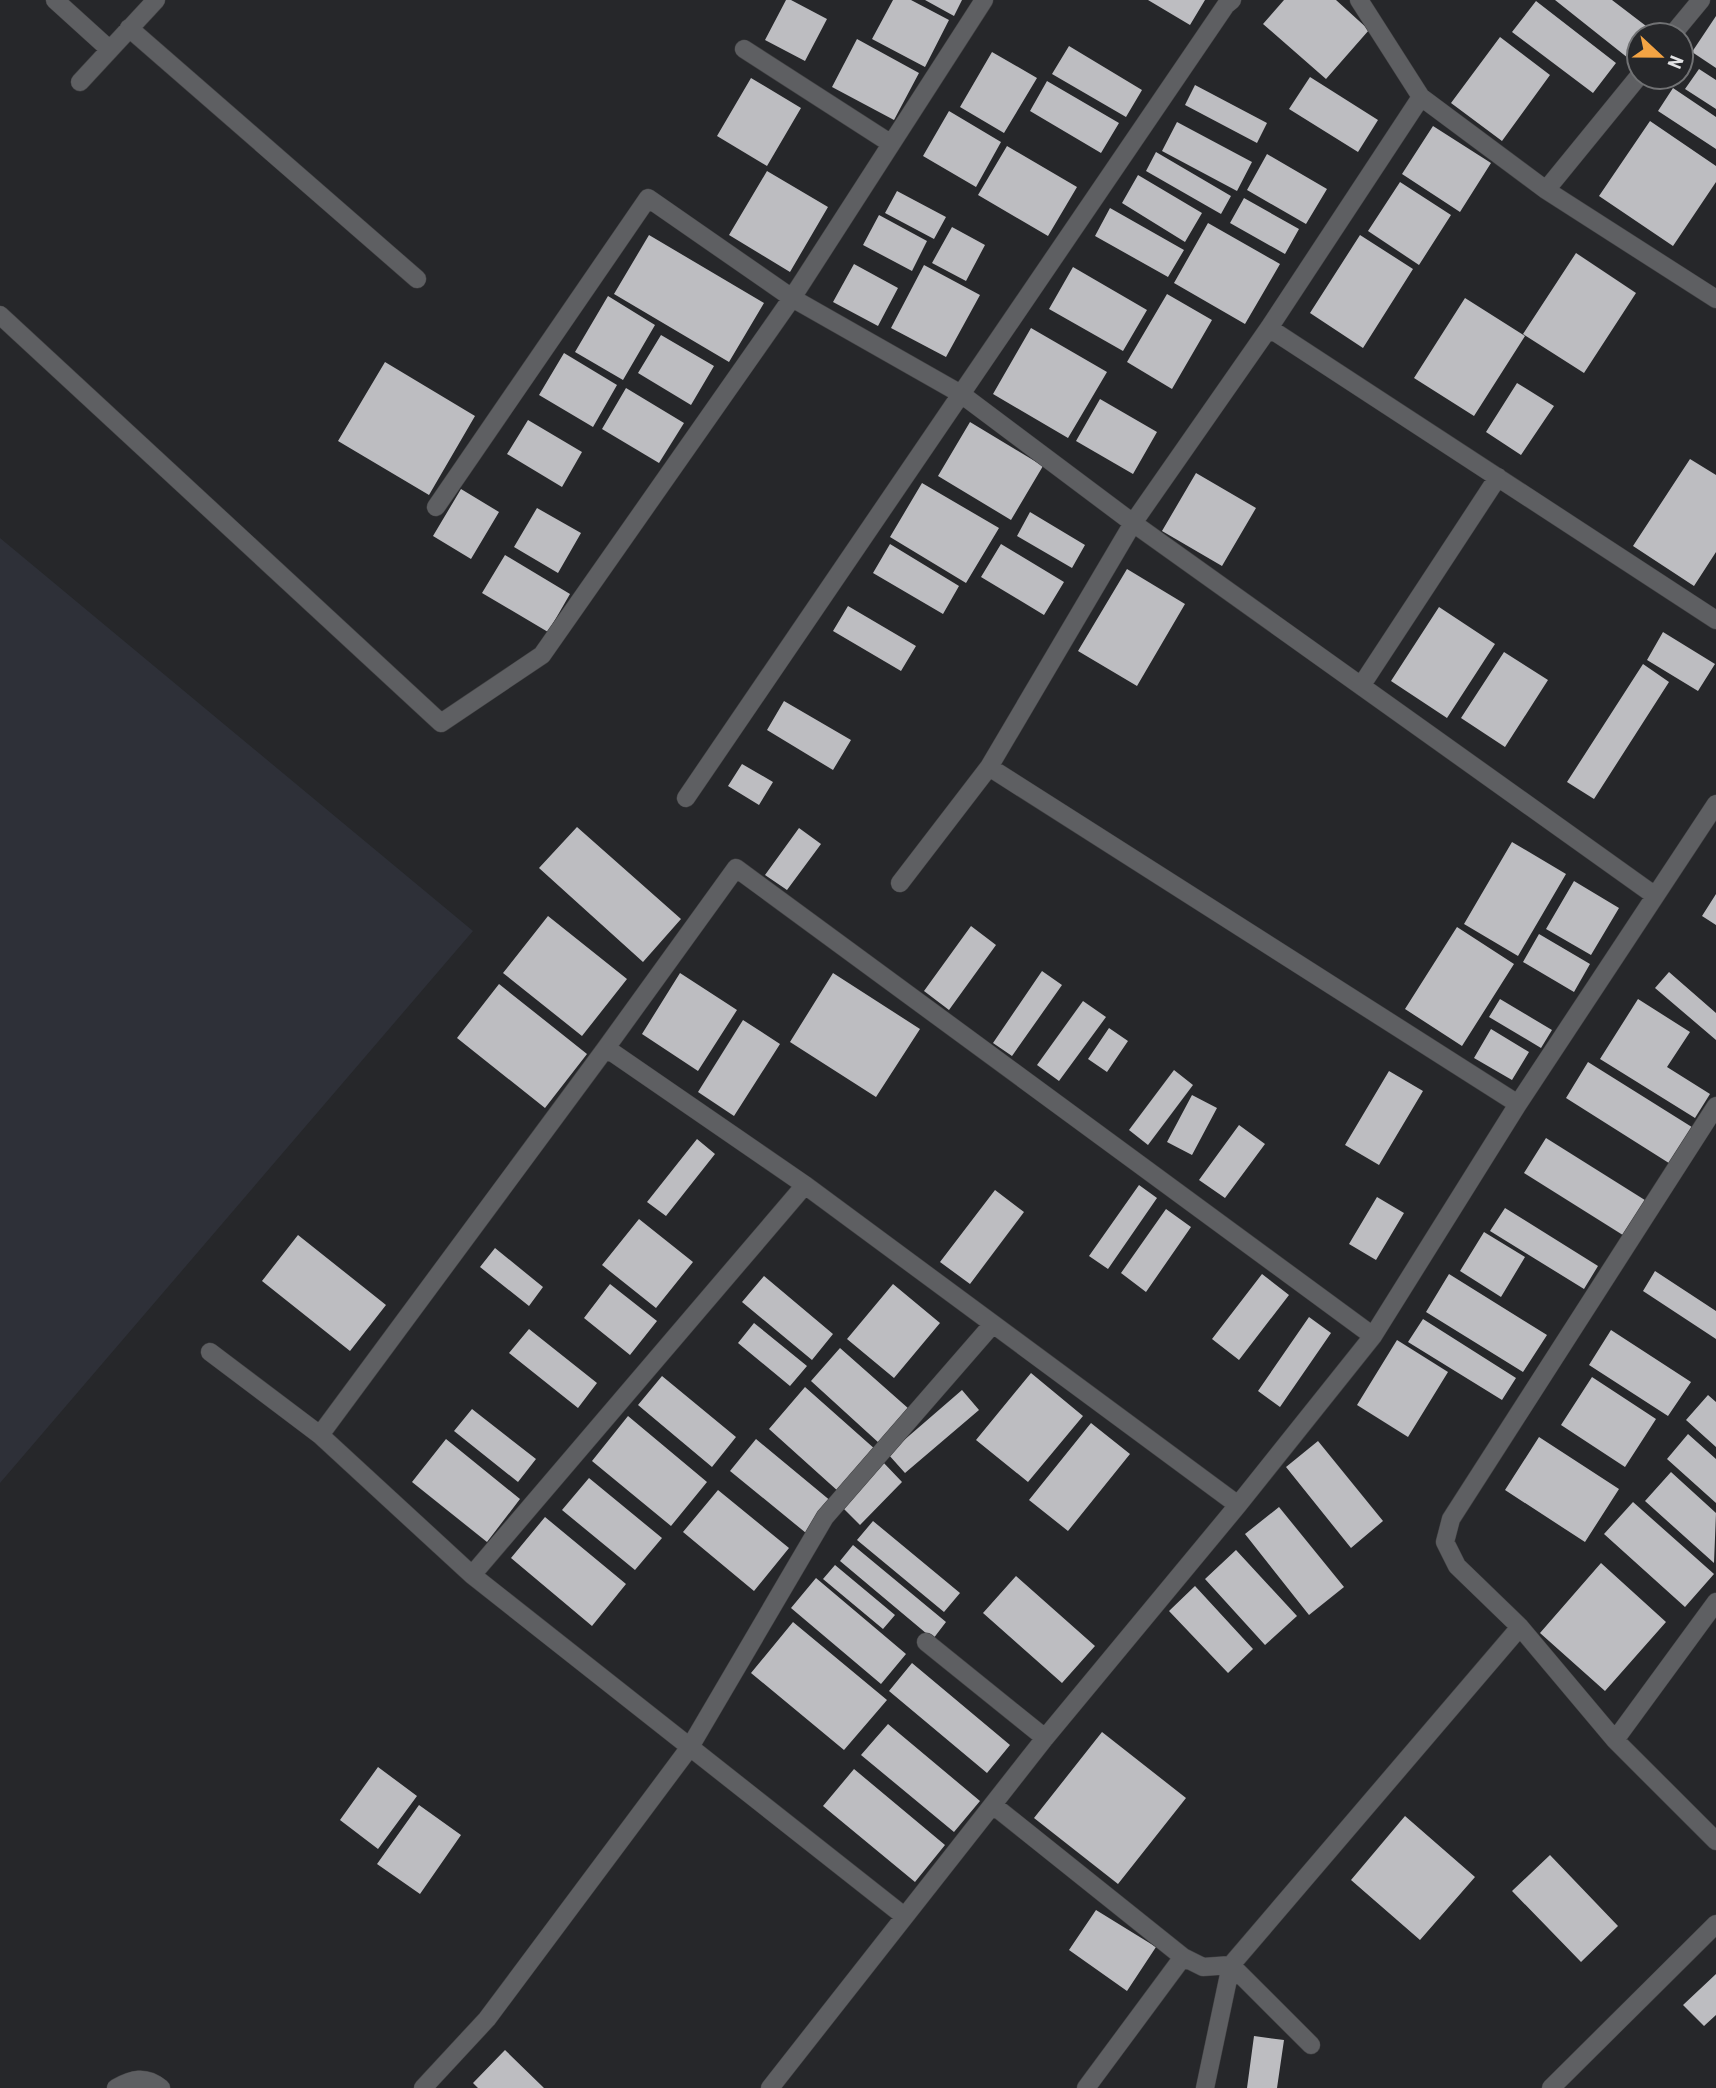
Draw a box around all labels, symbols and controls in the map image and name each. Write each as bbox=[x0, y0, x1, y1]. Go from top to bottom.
north arrow bbox=[1625, 21, 1695, 91]
text: N bbox=[1662, 52, 1688, 72]

